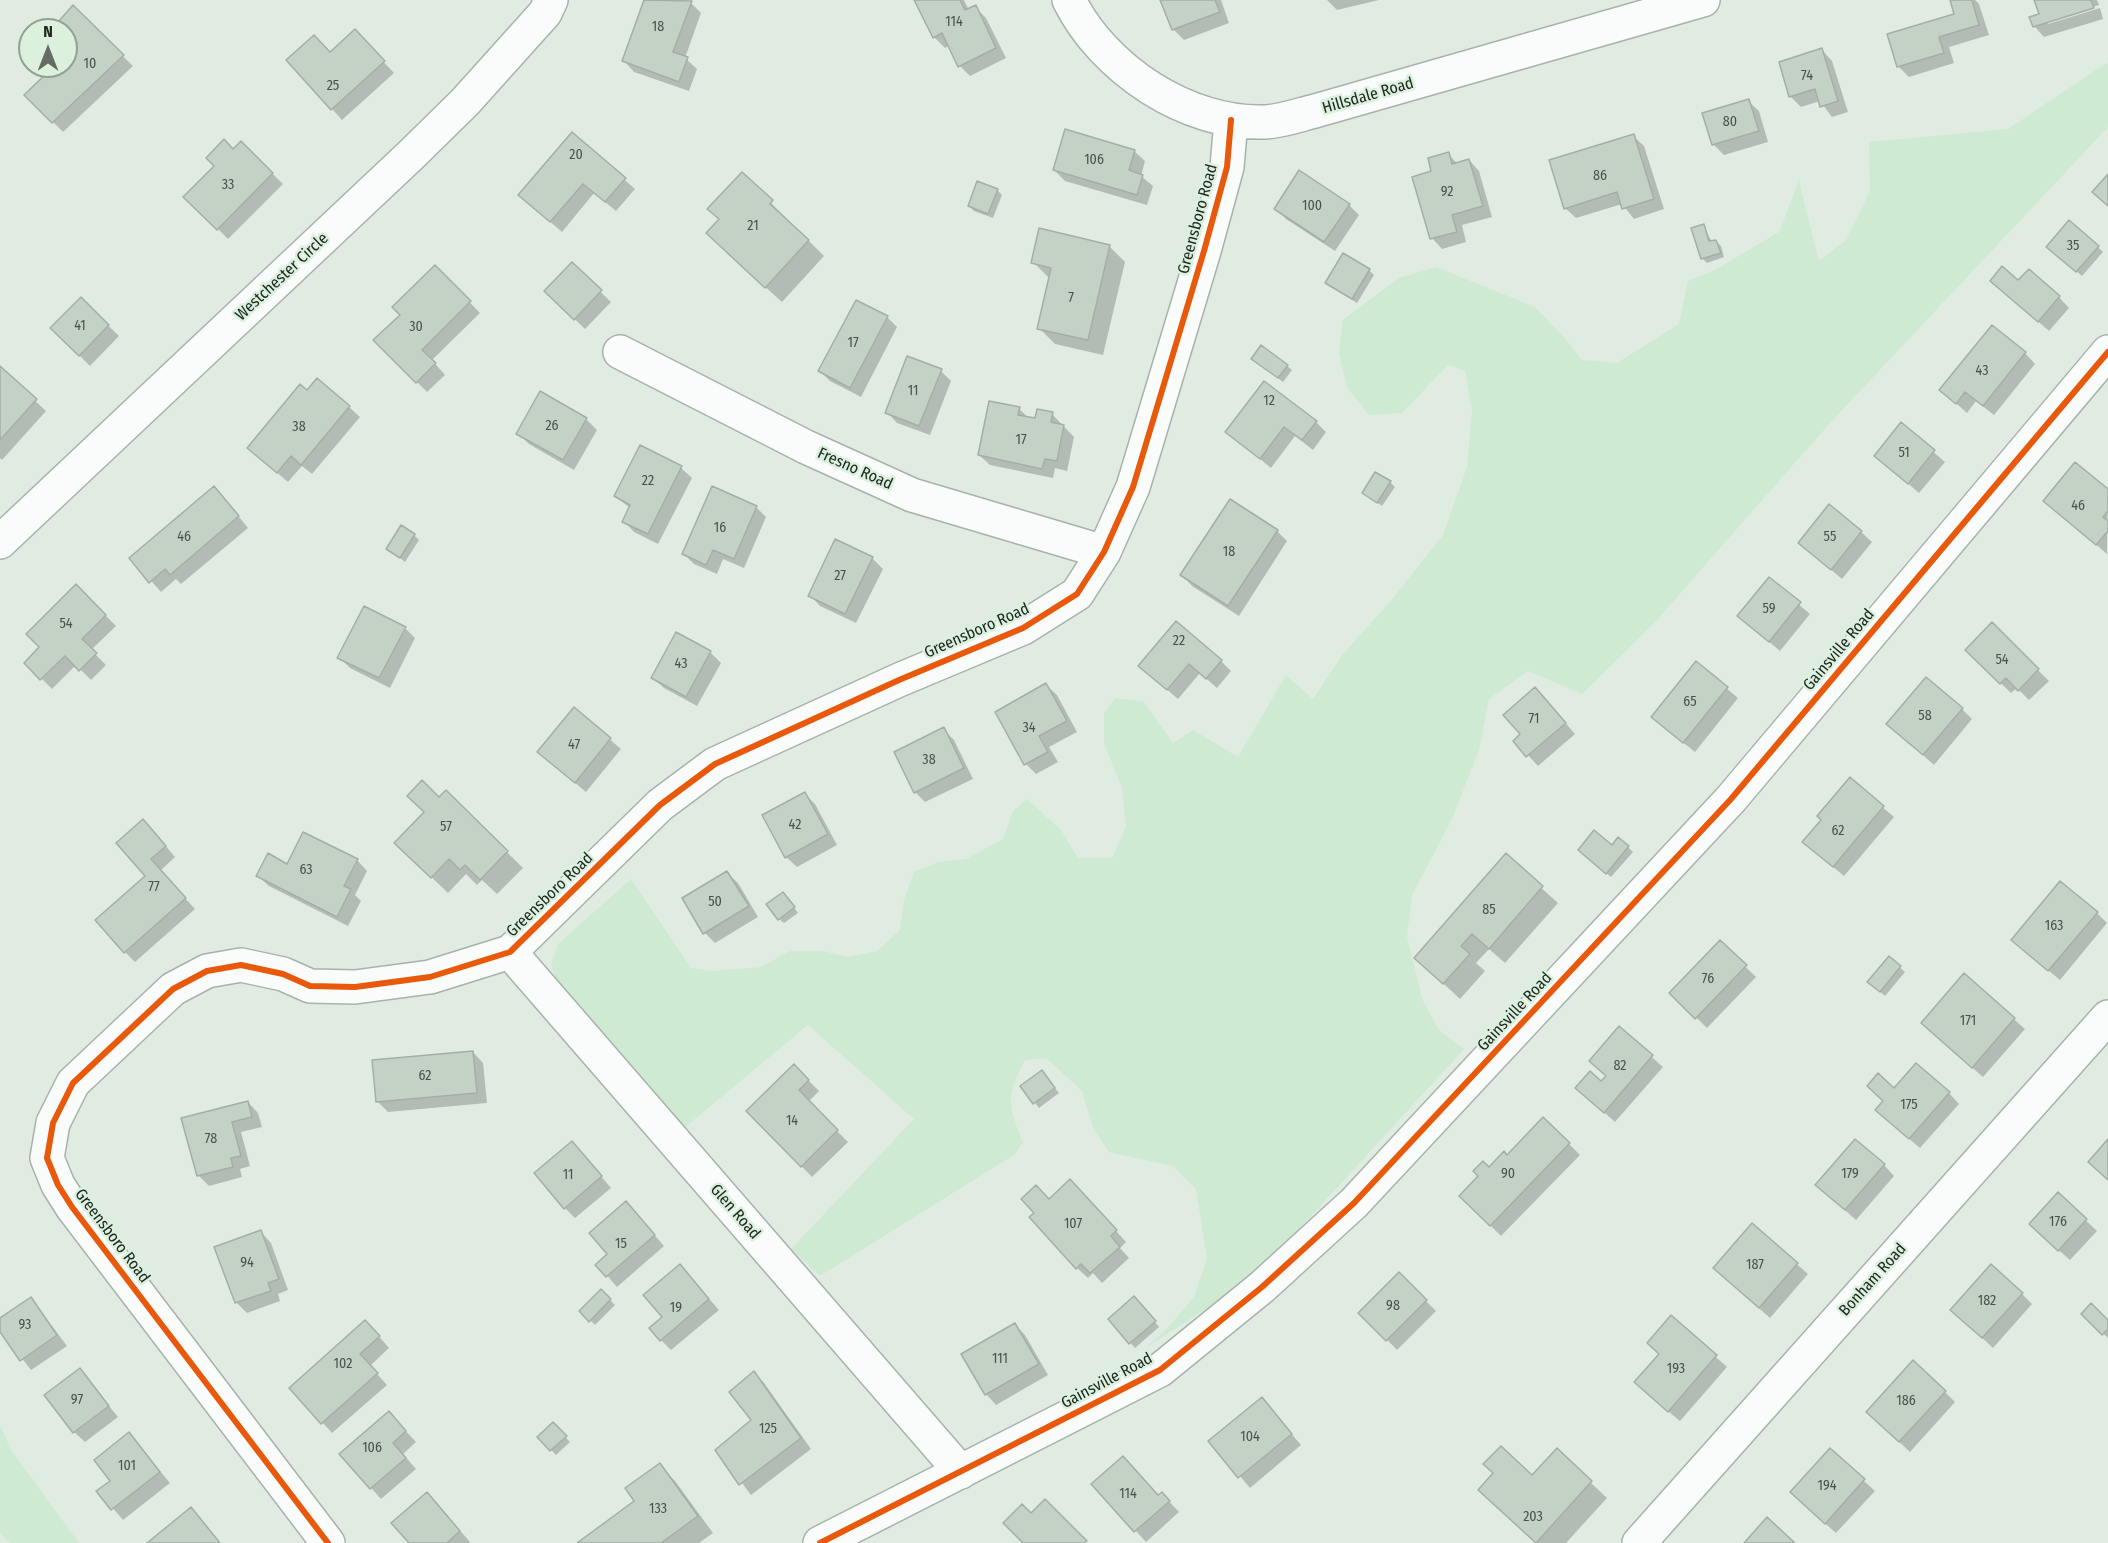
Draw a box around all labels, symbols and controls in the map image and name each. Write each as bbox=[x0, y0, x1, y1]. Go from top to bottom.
house number: 114 bbox=[945, 14, 963, 30]
north arrow bbox=[18, 18, 78, 78]
house number: 18 bbox=[652, 19, 664, 35]
text: N bbox=[43, 22, 53, 41]
house number: 10 bbox=[84, 56, 96, 72]
house number: 74 bbox=[1801, 68, 1813, 84]
street label: Hillsdale Road bbox=[1320, 74, 1416, 118]
house number: 25 bbox=[327, 78, 339, 94]
house number: 80 bbox=[1723, 114, 1737, 130]
house number: 20 bbox=[569, 147, 583, 163]
house number: 106 bbox=[1084, 152, 1104, 168]
street label: Greensboro Road bbox=[1174, 162, 1222, 276]
house number: 86 bbox=[1593, 168, 1607, 184]
house number: 33 bbox=[222, 177, 234, 193]
house number: 92 bbox=[1441, 184, 1453, 200]
house number: 100 bbox=[1302, 198, 1322, 214]
house number: 21 bbox=[747, 218, 759, 234]
street label: Westchester Circle bbox=[232, 229, 332, 325]
house number: 35 bbox=[2067, 238, 2079, 254]
house number: 7 bbox=[1068, 290, 1074, 306]
house number: 41 bbox=[74, 318, 86, 334]
house number: 30 bbox=[409, 319, 423, 335]
house number: 17 bbox=[847, 335, 859, 351]
house number: 43 bbox=[1976, 363, 1988, 379]
house number: 11 bbox=[908, 383, 918, 399]
house number: 12 bbox=[1263, 393, 1275, 409]
house number: 26 bbox=[545, 418, 559, 434]
house number: 38 bbox=[292, 419, 306, 435]
house number: 17 bbox=[1015, 432, 1027, 448]
street label: Fresno Road bbox=[815, 444, 895, 494]
house number: 51 bbox=[1898, 445, 1910, 461]
house number: 22 bbox=[642, 473, 654, 489]
house number: 46 bbox=[2071, 498, 2085, 514]
house number: 16 bbox=[714, 520, 726, 536]
house number: 46 bbox=[177, 529, 191, 545]
house number: 55 bbox=[1824, 529, 1836, 545]
house number: 18 bbox=[1223, 544, 1235, 560]
house number: 27 bbox=[834, 568, 846, 584]
street label: Greensboro Road bbox=[922, 599, 1032, 663]
house number: 59 bbox=[1762, 601, 1776, 617]
street label: Gainsville Road bbox=[1799, 605, 1879, 695]
house number: 54 bbox=[59, 616, 73, 632]
house number: 22 bbox=[1173, 633, 1185, 649]
house number: 54 bbox=[1995, 652, 2009, 668]
house number: 43 bbox=[675, 656, 687, 672]
house number: 65 bbox=[1683, 694, 1697, 710]
house number: 58 bbox=[1918, 708, 1932, 724]
house number: 71 bbox=[1529, 711, 1539, 727]
house number: 34 bbox=[1022, 720, 1036, 736]
house number: 47 bbox=[568, 737, 580, 753]
house number: 38 bbox=[922, 752, 936, 768]
house number: 42 bbox=[789, 817, 801, 833]
house number: 57 bbox=[440, 819, 452, 835]
house number: 62 bbox=[1832, 823, 1844, 839]
street label: Greensboro Road bbox=[503, 849, 597, 941]
house number: 63 bbox=[299, 862, 313, 878]
house number: 77 bbox=[148, 879, 160, 895]
house number: 50 bbox=[708, 894, 722, 910]
house number: 85 bbox=[1482, 902, 1496, 918]
house number: 163 bbox=[2045, 918, 2063, 934]
street label: Gainsville Road bbox=[1474, 969, 1556, 1055]
house number: 76 bbox=[1702, 971, 1714, 987]
house number: 171 bbox=[1960, 1013, 1976, 1029]
house number: 82 bbox=[1613, 1058, 1627, 1074]
house number: 62 bbox=[419, 1068, 431, 1084]
house number: 175 bbox=[1900, 1097, 1918, 1113]
house number: 14 bbox=[786, 1113, 798, 1129]
house number: 78 bbox=[205, 1131, 217, 1147]
house number: 90 bbox=[1501, 1166, 1515, 1182]
house number: 179 bbox=[1841, 1166, 1859, 1182]
house number: 11 bbox=[563, 1167, 573, 1183]
street label: Glen Road bbox=[706, 1181, 764, 1243]
street label: Greensboro Road bbox=[70, 1185, 154, 1287]
house number: 176 bbox=[2049, 1214, 2067, 1230]
house number: 107 bbox=[1064, 1216, 1082, 1232]
house number: 15 bbox=[615, 1236, 627, 1252]
street label: Bonham Road bbox=[1835, 1240, 1911, 1320]
house number: 94 bbox=[240, 1255, 254, 1271]
house number: 187 bbox=[1746, 1257, 1764, 1273]
house number: 182 bbox=[1978, 1293, 1996, 1309]
house number: 98 bbox=[1386, 1298, 1400, 1314]
house number: 19 bbox=[670, 1300, 682, 1316]
house number: 93 bbox=[19, 1317, 31, 1333]
street label: Gainsville Road bbox=[1058, 1349, 1156, 1413]
house number: 111 bbox=[992, 1351, 1008, 1367]
house number: 102 bbox=[334, 1356, 352, 1372]
house number: 193 bbox=[1667, 1361, 1685, 1377]
house number: 97 bbox=[71, 1392, 83, 1408]
house number: 186 bbox=[1896, 1393, 1916, 1409]
house number: 125 bbox=[759, 1421, 777, 1437]
house number: 104 bbox=[1240, 1429, 1260, 1445]
house number: 106 bbox=[362, 1440, 382, 1456]
house number: 101 bbox=[118, 1458, 136, 1474]
house number: 194 bbox=[1818, 1478, 1836, 1494]
house number: 114 bbox=[1119, 1486, 1137, 1502]
house number: 133 bbox=[649, 1501, 667, 1517]
house number: 203 bbox=[1523, 1509, 1543, 1525]

